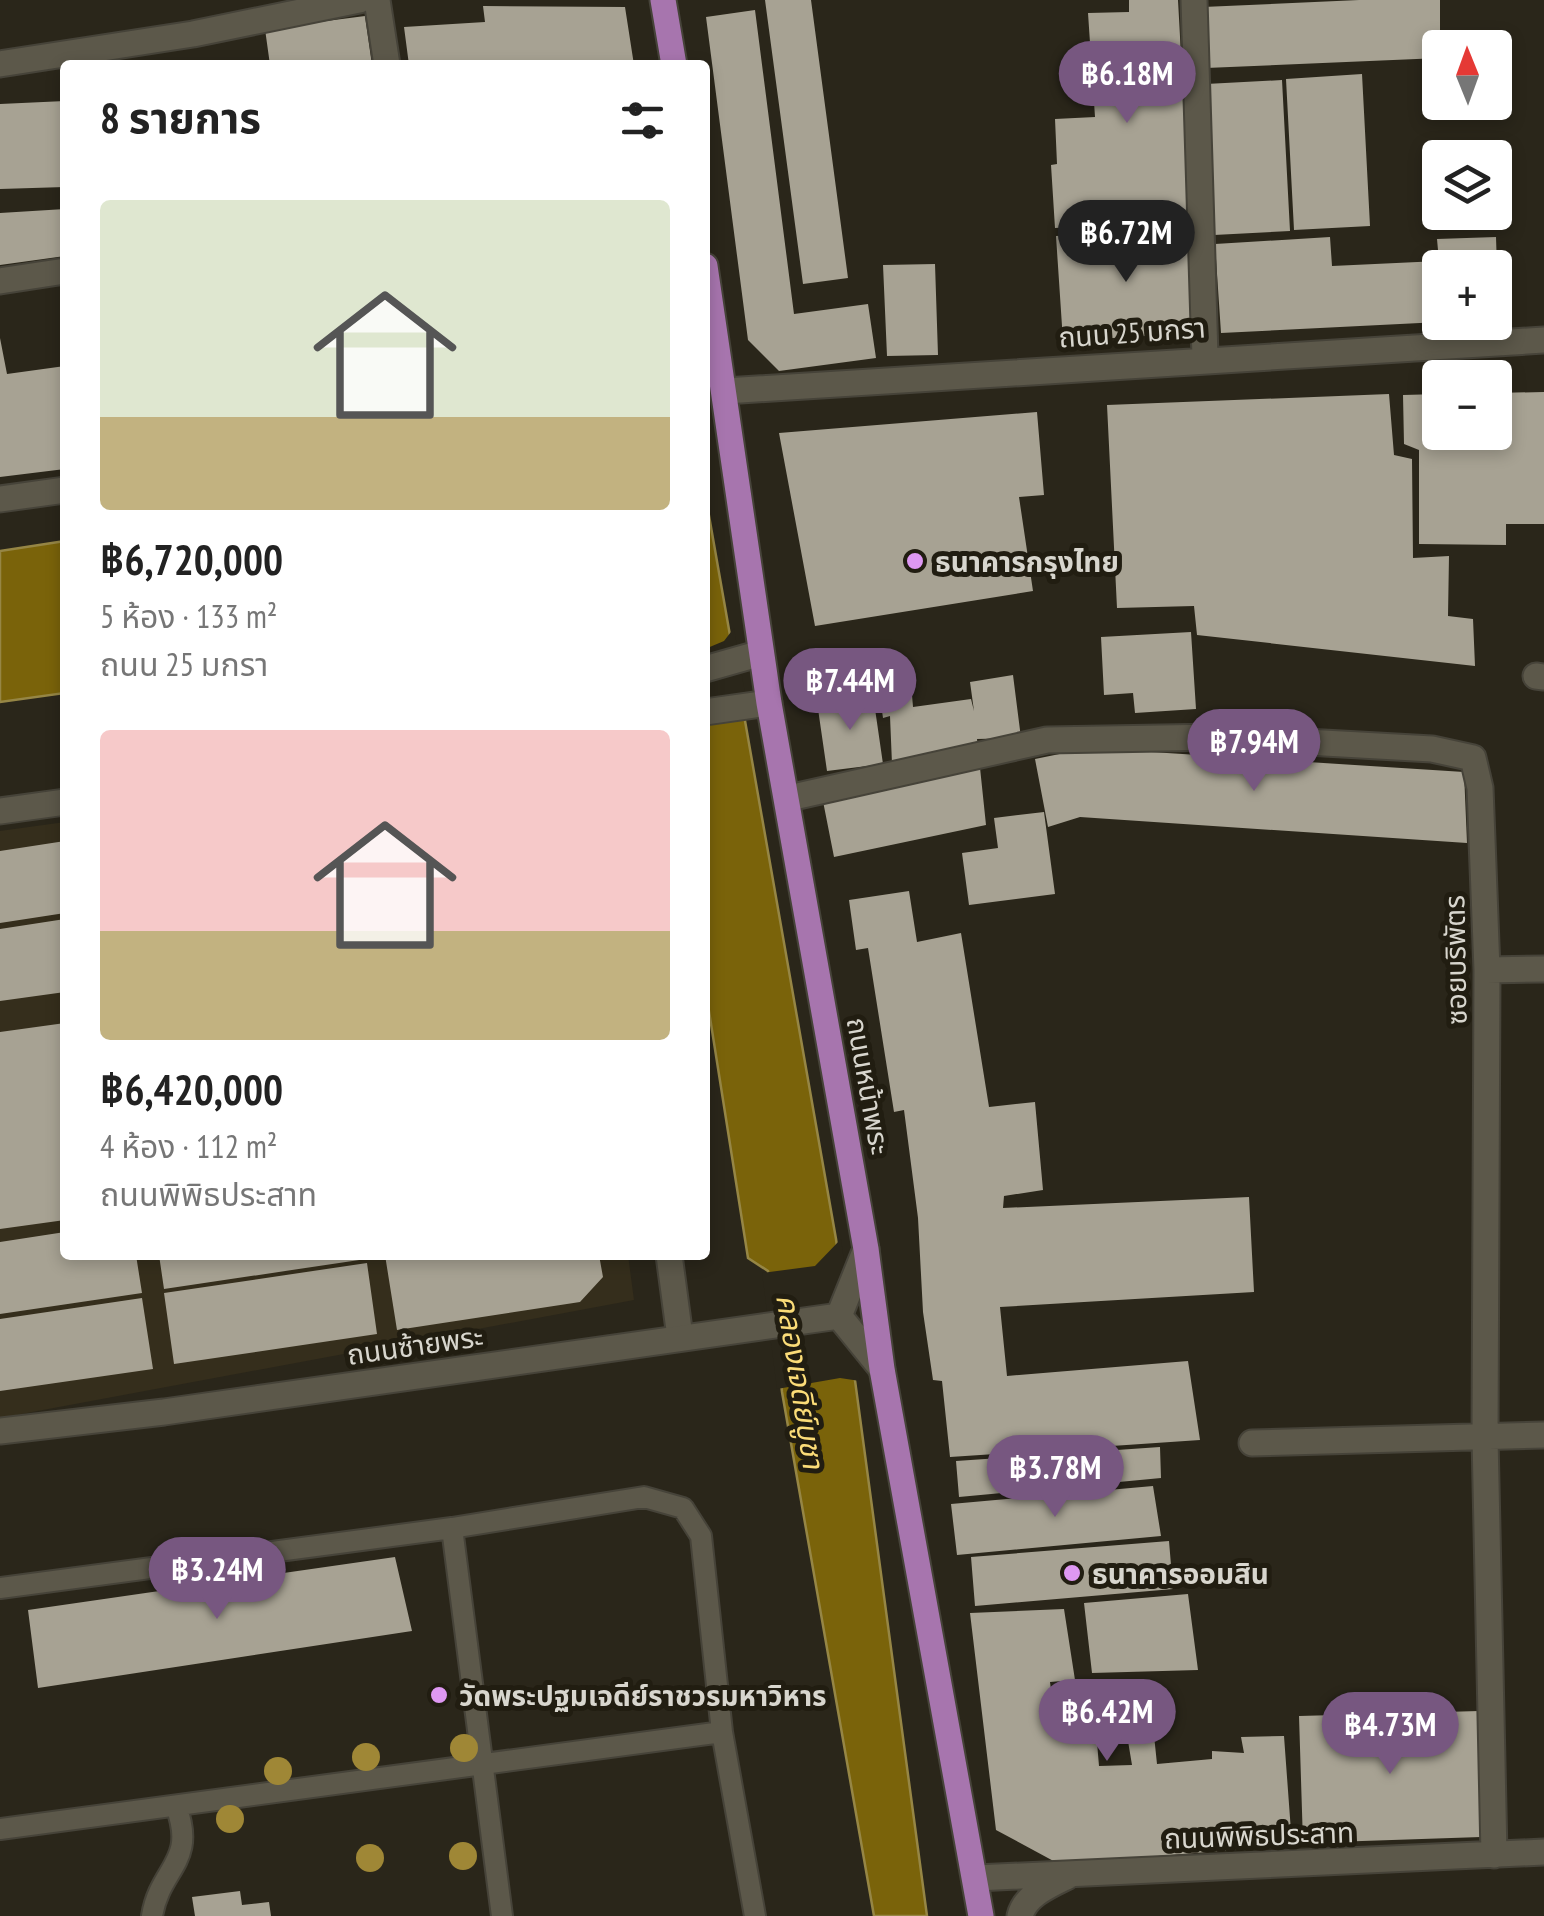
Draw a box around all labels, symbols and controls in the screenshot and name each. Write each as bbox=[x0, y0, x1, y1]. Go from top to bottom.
north arrow bbox=[1422, 30, 1512, 120]
map controls bbox=[1422, 30, 1512, 450]
pin: ฿6.18M bbox=[1046, 41, 1208, 126]
text: ฿6.18M bbox=[1081, 52, 1173, 94]
text: 8 รายการ bbox=[100, 90, 261, 145]
icon: filters bbox=[615, 93, 670, 148]
button: layers bbox=[1422, 140, 1512, 230]
pin: ฿6.72M bbox=[1045, 200, 1207, 285]
text: ฿6.72M bbox=[1080, 211, 1172, 253]
button: + bbox=[1422, 250, 1512, 340]
icon: home bbox=[295, 265, 475, 445]
street label: ถนน 25 มกรา bbox=[1057, 308, 1207, 356]
button: − bbox=[1422, 360, 1512, 450]
text: ฿6,720,000 bbox=[100, 532, 283, 587]
place label: ธนาคารกรุงไทย bbox=[935, 543, 1119, 580]
marker: ธนาคารกรุงไทย bbox=[904, 550, 926, 572]
text: 5 ห้อง · 133 m² bbox=[100, 595, 277, 637]
text: ถนน 25 มกรา bbox=[100, 643, 268, 685]
pin: ฿7.44M bbox=[769, 648, 931, 733]
text: ฿7.44M bbox=[805, 659, 895, 701]
pin: ฿7.94M bbox=[1173, 709, 1335, 794]
text: ฿7.94M bbox=[1209, 720, 1299, 762]
icon: home bbox=[295, 795, 475, 975]
street label: ซอยบริพัตร bbox=[1435, 895, 1475, 1025]
street label: ถนนหน้าพระ bbox=[839, 1014, 899, 1158]
text: ฿6,420,000 bbox=[100, 1062, 283, 1117]
text: 4 ห้อง · 112 m² bbox=[100, 1125, 277, 1167]
text: ถนนพิพิธประสาท bbox=[100, 1173, 317, 1215]
water label: คลองเจดีย์บูชา bbox=[768, 1291, 834, 1473]
street label: ถนนซ้ายพระ bbox=[344, 1317, 486, 1373]
pin: ฿3.78M bbox=[974, 1435, 1136, 1520]
text: ฿3.78M bbox=[1009, 1446, 1101, 1488]
pin: ฿3.24M bbox=[136, 1537, 298, 1622]
text: ฿3.24M bbox=[171, 1548, 263, 1590]
place label: ธนาคารออมสิน bbox=[1092, 1555, 1269, 1592]
marker: ธนาคารออมสิน bbox=[1061, 1562, 1083, 1584]
place label: วัดพระปฐมเจดีย์ราชวรมหาวิหาร bbox=[459, 1677, 827, 1714]
pin: ฿6.42M bbox=[1026, 1679, 1188, 1764]
marker: วัดพระปฐมเจดีย์ราชวรมหาวิหาร bbox=[428, 1684, 450, 1706]
text: ฿6.42M bbox=[1061, 1690, 1153, 1732]
pin: ฿4.73M bbox=[1309, 1692, 1471, 1777]
text: ฿4.73M bbox=[1344, 1703, 1436, 1745]
street label: ถนนพิพิธประสาท bbox=[1163, 1813, 1355, 1857]

